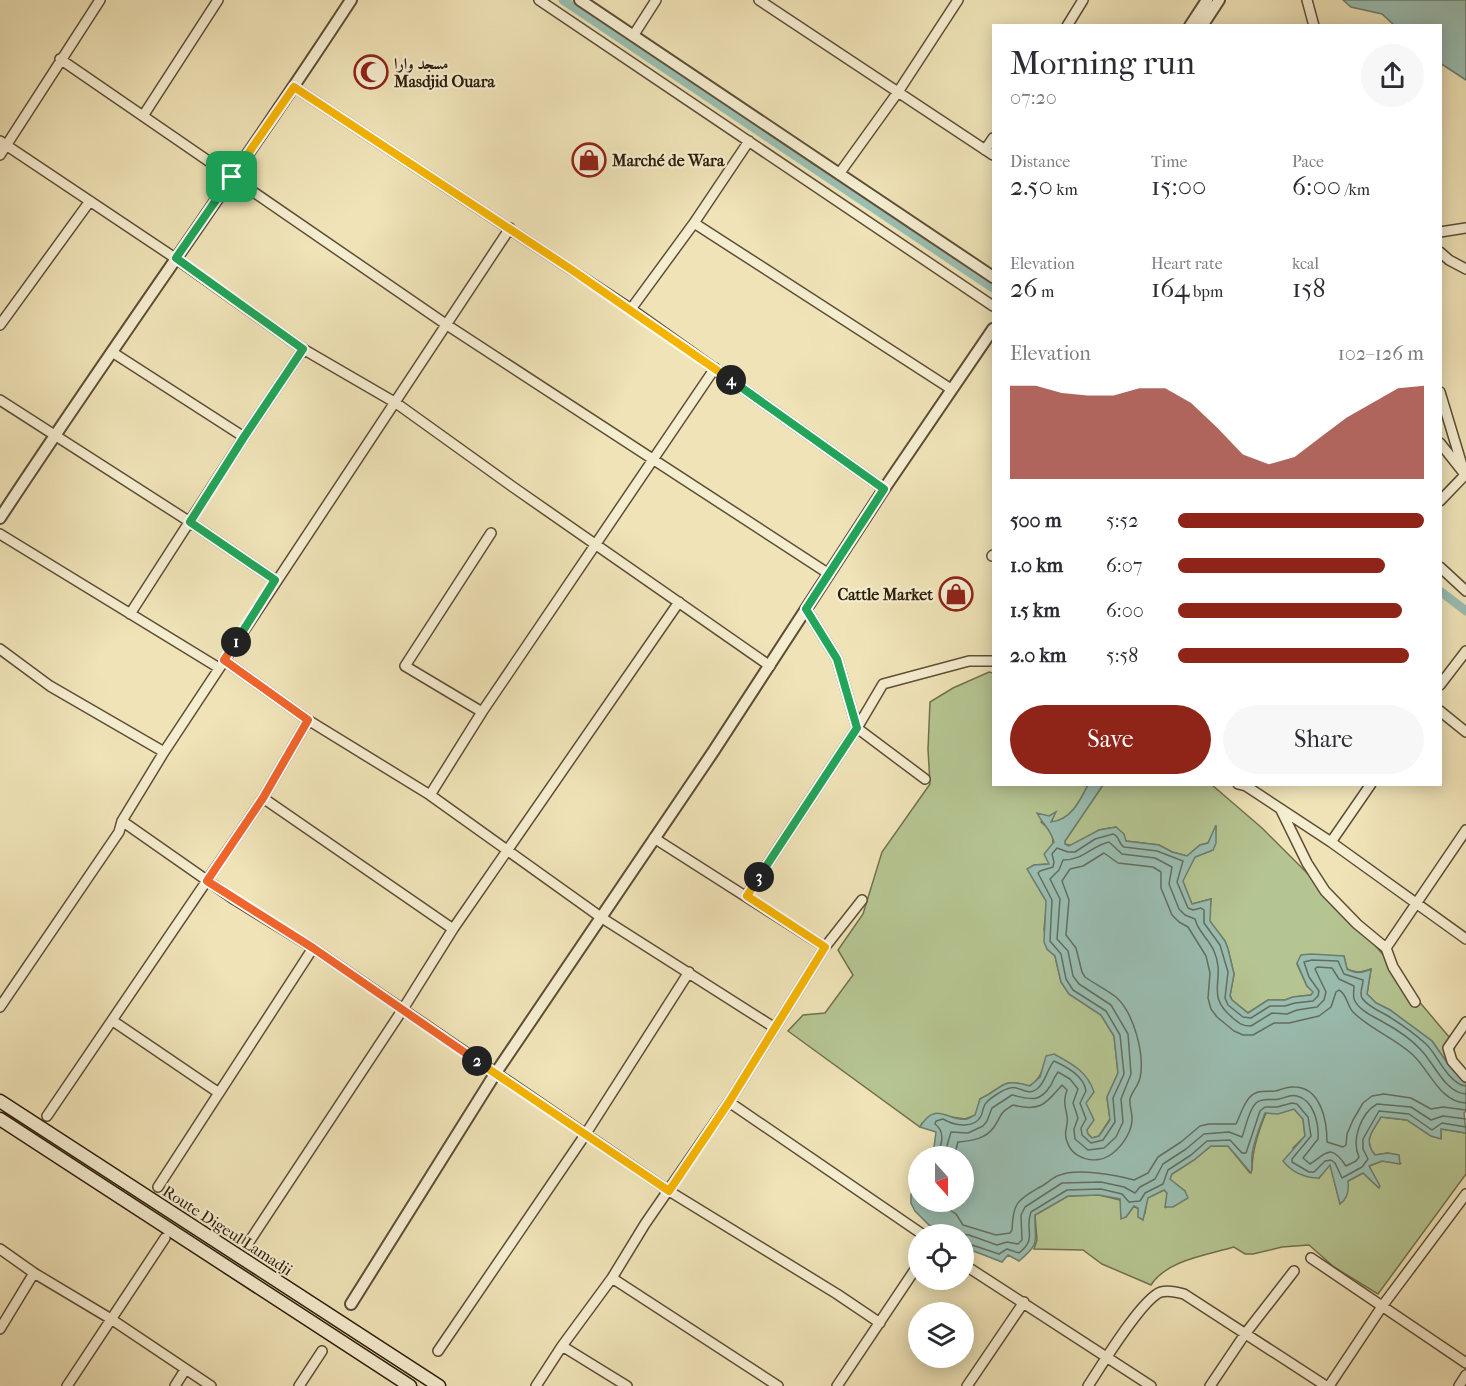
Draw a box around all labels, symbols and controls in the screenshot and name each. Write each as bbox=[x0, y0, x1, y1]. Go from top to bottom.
text: Morning run bbox=[1010, 44, 1195, 83]
button: share bbox=[1361, 44, 1424, 107]
mosque icon: مسجد وارا Masdjid Ouara bbox=[353, 54, 389, 90]
place label: مسجد وارا Masdjid Ouara bbox=[393, 54, 495, 91]
text: 07:20 bbox=[1010, 86, 1057, 109]
shop icon: Marché de Wara bbox=[571, 142, 607, 178]
pin bbox=[206, 151, 257, 202]
place label: Marché de Wara bbox=[611, 151, 725, 170]
text: Distance bbox=[1010, 152, 1070, 171]
text: Time bbox=[1151, 152, 1187, 171]
text: Pace bbox=[1292, 152, 1324, 171]
icon: arrive bbox=[215, 160, 248, 193]
text: 2.50 bbox=[1010, 171, 1053, 202]
text: 15:00 bbox=[1151, 171, 1206, 202]
text: 6:00 bbox=[1292, 171, 1341, 202]
text: km bbox=[1053, 180, 1078, 199]
text: /km bbox=[1341, 180, 1370, 199]
text: Elevation bbox=[1010, 254, 1075, 273]
text: Heart rate bbox=[1151, 254, 1223, 273]
text: kcal bbox=[1292, 254, 1319, 273]
text: 26 bbox=[1010, 273, 1037, 304]
text: 164 bbox=[1151, 273, 1190, 304]
text: 158 bbox=[1292, 273, 1325, 304]
text: m bbox=[1037, 282, 1054, 301]
text: bpm bbox=[1190, 282, 1223, 301]
text: Elevation bbox=[1010, 342, 1091, 365]
text: 102–126 m bbox=[1338, 342, 1424, 365]
pin: 4 bbox=[716, 365, 746, 395]
text: 4 bbox=[726, 370, 736, 389]
text: 500 m bbox=[1010, 509, 1062, 532]
text: 5:52 bbox=[1106, 509, 1138, 532]
text: 1.0 km bbox=[1010, 554, 1063, 577]
text: 6:07 bbox=[1106, 554, 1142, 577]
shop icon: Cattle Market bbox=[938, 576, 974, 612]
place label: Cattle Market bbox=[837, 585, 933, 604]
text: 1.5 km bbox=[1010, 599, 1060, 622]
text: 6:00 bbox=[1106, 599, 1144, 622]
pin: 1 bbox=[221, 627, 251, 657]
text: 1 bbox=[233, 632, 239, 651]
text: 2.0 km bbox=[1010, 644, 1066, 667]
text: 5:58 bbox=[1106, 644, 1138, 667]
button: Save bbox=[1010, 705, 1211, 774]
button: Share bbox=[1223, 705, 1424, 774]
pin: 3 bbox=[744, 862, 774, 892]
text: 3 bbox=[756, 867, 762, 886]
pin: 2 bbox=[462, 1046, 492, 1076]
text: 2 bbox=[473, 1051, 481, 1070]
north arrow bbox=[908, 1146, 974, 1212]
map controls bbox=[908, 1146, 974, 1368]
street label: Route Digeul Lamadji bbox=[159, 1181, 296, 1280]
button: locate bbox=[908, 1224, 974, 1290]
button: layers bbox=[908, 1302, 974, 1368]

